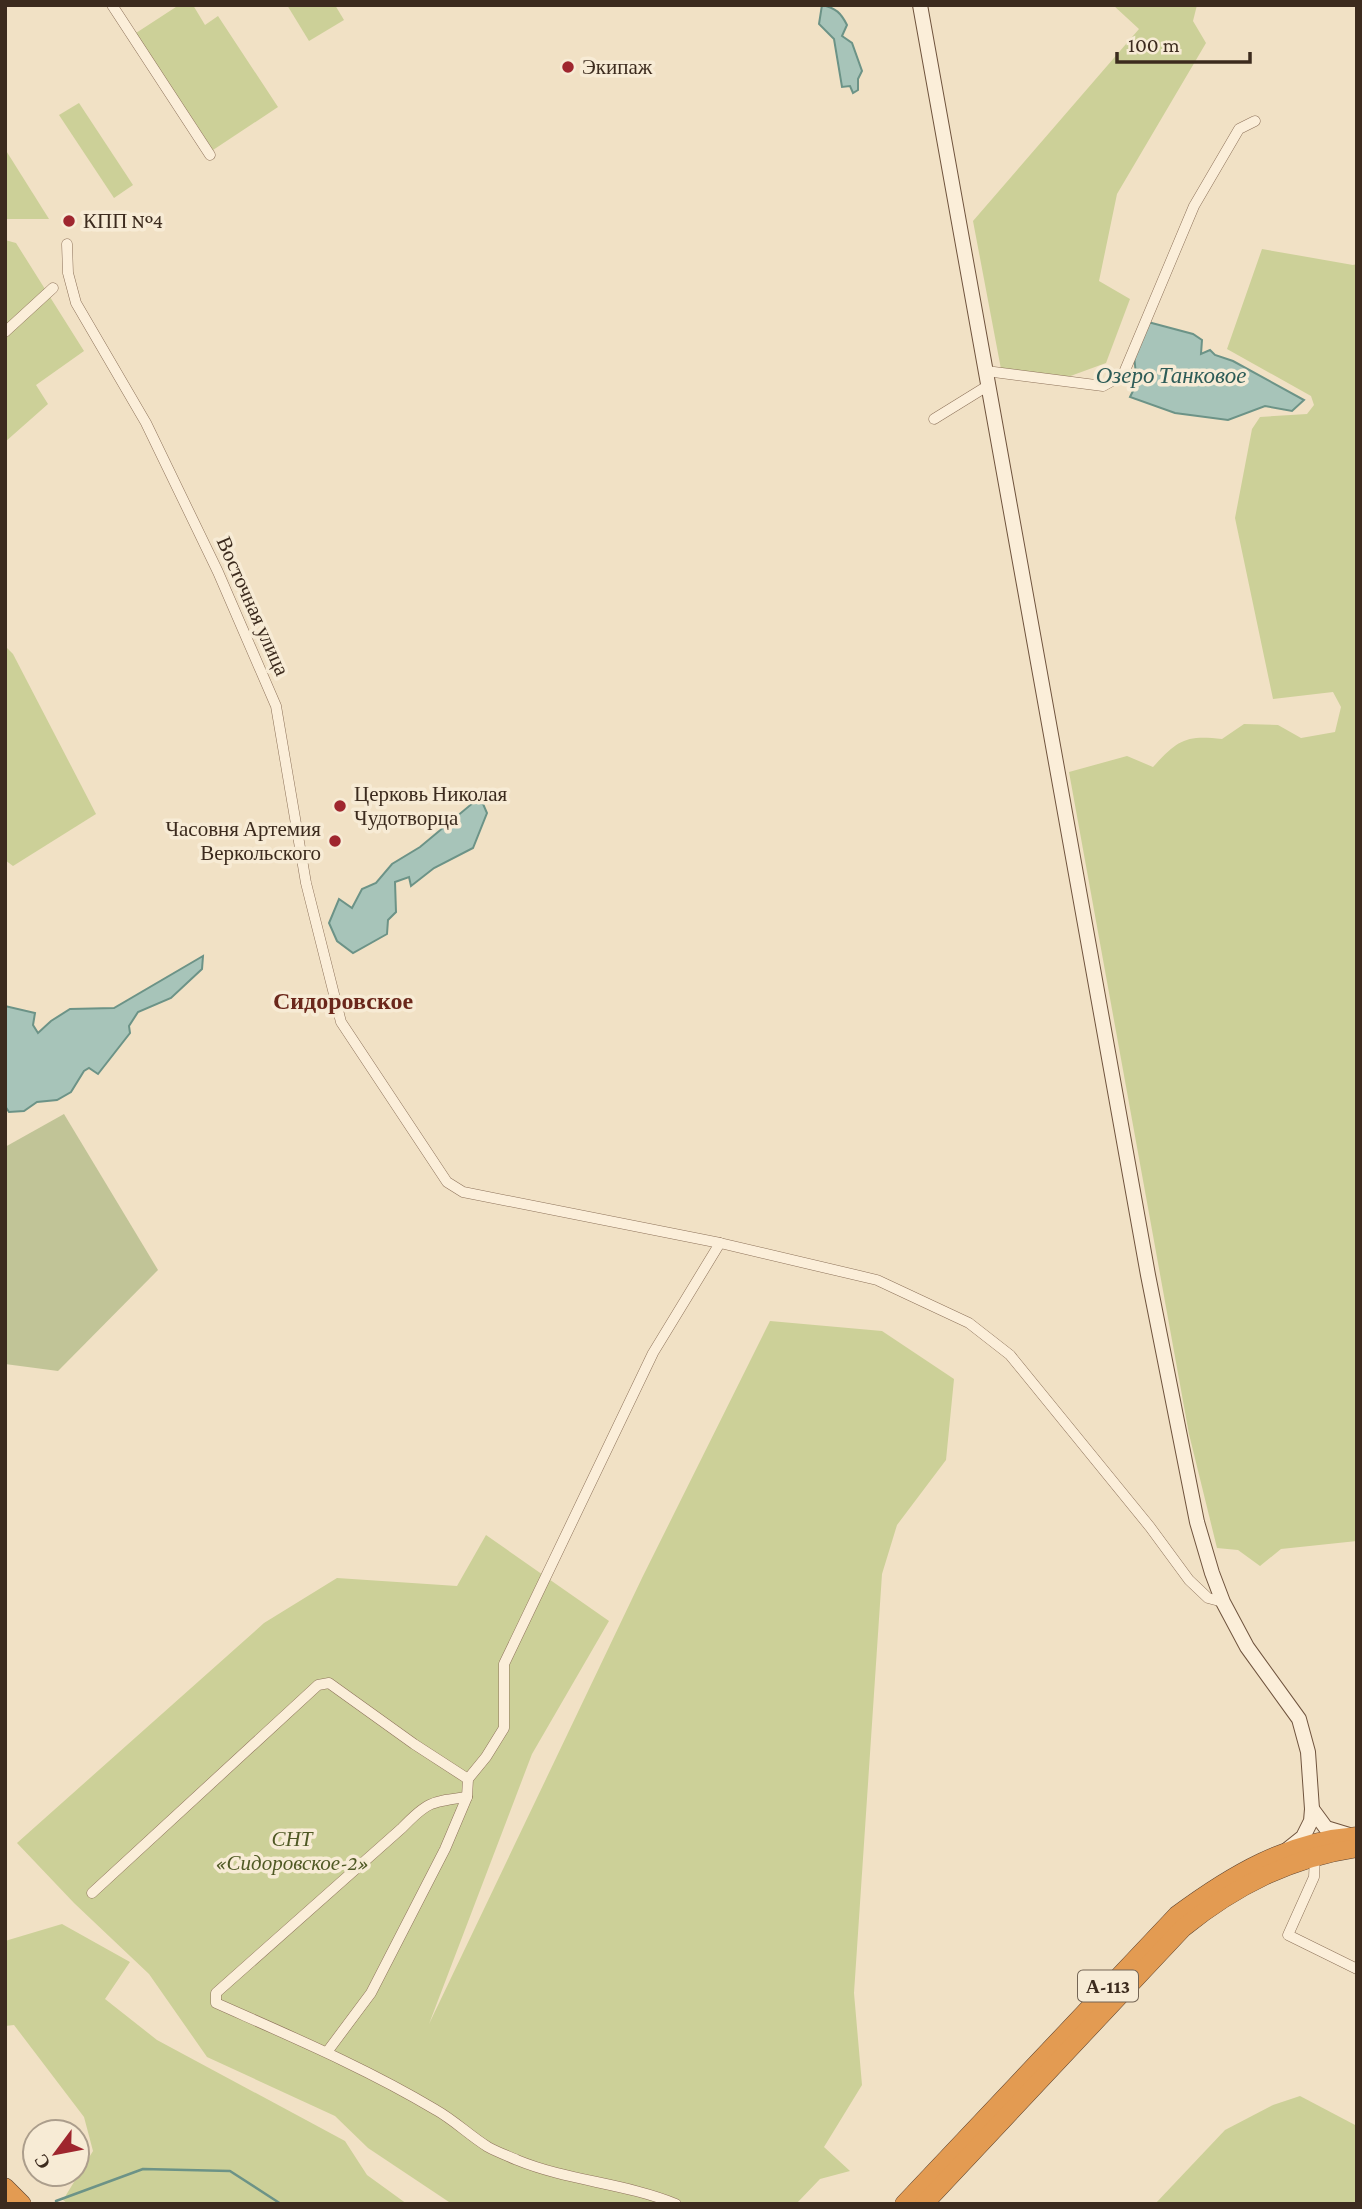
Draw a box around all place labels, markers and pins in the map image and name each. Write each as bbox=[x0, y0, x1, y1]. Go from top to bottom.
place label: Экипаж bbox=[582, 55, 653, 79]
marker: Экипаж bbox=[560, 59, 576, 75]
place label: КПП №4 bbox=[83, 209, 163, 233]
marker: КПП №4 bbox=[61, 213, 77, 229]
place label: Церковь Николая Чудотворца bbox=[354, 782, 508, 830]
marker: Церковь Николая Чудотворца bbox=[332, 798, 348, 814]
place label: Часовня Артемия Веркольского bbox=[165, 817, 321, 865]
marker: Часовня Артемия Веркольского bbox=[327, 833, 343, 849]

